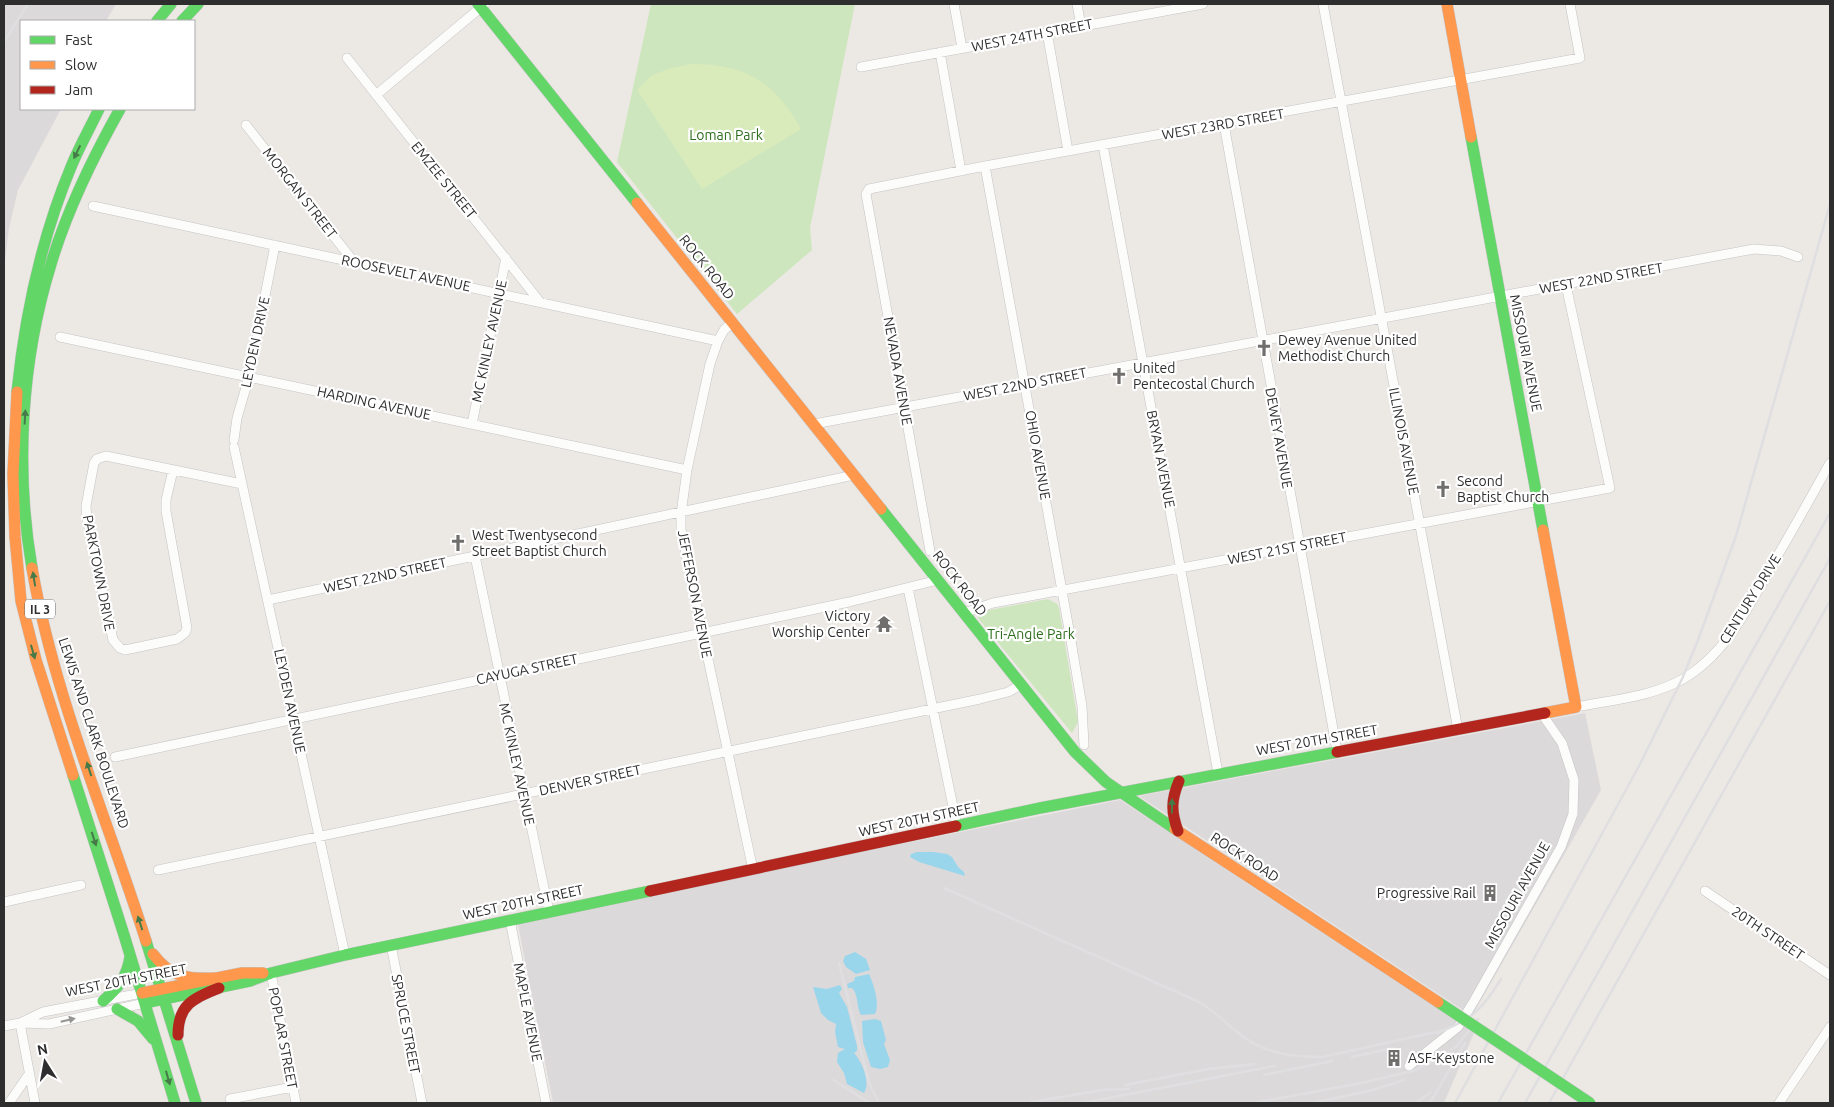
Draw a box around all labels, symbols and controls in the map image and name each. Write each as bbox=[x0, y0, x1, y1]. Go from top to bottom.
street label: WEST 24TH STREET bbox=[970, 15, 1094, 55]
legend bbox=[20, 20, 195, 110]
text: Fast bbox=[65, 31, 93, 48]
text: Slow bbox=[65, 56, 98, 73]
text: Jam bbox=[65, 81, 93, 98]
street label: WEST 23RD STREET bbox=[1161, 105, 1286, 143]
park label: Loman Park bbox=[689, 127, 763, 143]
street label: EMZEE STREET bbox=[408, 138, 480, 222]
one-way arrow bbox=[73, 145, 81, 159]
street label: MORGAN STREET bbox=[260, 145, 340, 242]
street label: ROCK ROAD bbox=[676, 232, 738, 303]
street label: ROOSEVELT AVENUE bbox=[340, 251, 472, 295]
street label: WEST 22ND STREET bbox=[1538, 259, 1664, 297]
street label: MC KINLEY AVENUE bbox=[468, 278, 510, 404]
street label: MISSOURI AVENUE bbox=[1507, 293, 1545, 413]
street label: LEYDEN DRIVE bbox=[238, 295, 273, 389]
street label: NEVADA AVENUE bbox=[881, 316, 915, 427]
place label: Dewey Avenue United Methodist Church bbox=[1278, 332, 1417, 364]
church icon: Dewey Avenue United Methodist Church bbox=[1254, 338, 1274, 358]
place label: United Pentecostal Church bbox=[1133, 360, 1255, 392]
street label: WEST 22ND STREET bbox=[962, 364, 1088, 404]
church icon: United Pentecostal Church bbox=[1109, 366, 1129, 386]
street label: HARDING AVENUE bbox=[316, 383, 433, 423]
street label: DEWEY AVENUE bbox=[1262, 386, 1296, 490]
street label: ILLINOIS AVENUE bbox=[1386, 386, 1422, 496]
one-way arrow bbox=[22, 409, 30, 425]
street label: OHIO AVENUE bbox=[1022, 409, 1054, 501]
street label: BRYAN AVENUE bbox=[1144, 409, 1178, 509]
place label: Second Baptist Church bbox=[1457, 473, 1549, 505]
church icon: Second Baptist Church bbox=[1433, 479, 1453, 499]
street label: PARKTOWN DRIVE bbox=[80, 514, 118, 633]
place label: West Twentysecond Street Baptist Church bbox=[472, 527, 607, 559]
street label: JEFFERSON AVENUE bbox=[675, 529, 715, 659]
street label: WEST 21ST STREET bbox=[1226, 529, 1348, 567]
church icon: West Twentysecond Street Baptist Church bbox=[448, 533, 468, 553]
street label: ROCK ROAD bbox=[930, 547, 990, 619]
street label: CENTURY DRIVE bbox=[1716, 551, 1784, 647]
street label: WEST 22ND STREET bbox=[322, 554, 448, 596]
one-way arrow bbox=[30, 571, 38, 587]
road number: IL 3 bbox=[25, 600, 55, 618]
place label: Victory Worship Center bbox=[772, 608, 871, 640]
temple icon: Victory Worship Center bbox=[874, 614, 894, 634]
park label: Tri-Angle Park bbox=[987, 626, 1075, 642]
street label: LEWIS AND CLARK BOULEVARD bbox=[55, 635, 133, 831]
one-way arrow bbox=[30, 644, 38, 659]
street label: LEYDEN AVENUE bbox=[271, 647, 309, 755]
street label: CAYUGA STREET bbox=[475, 650, 580, 688]
street label: MC KINLEY AVENUE bbox=[496, 701, 538, 827]
street label: WEST 20TH STREET bbox=[1255, 721, 1379, 759]
one-way arrow bbox=[84, 761, 92, 776]
street label: DENVER STREET bbox=[538, 761, 643, 799]
one-way arrow bbox=[1168, 797, 1176, 813]
street label: WEST 20TH STREET bbox=[857, 798, 981, 840]
street label: ROCK ROAD bbox=[1208, 829, 1282, 885]
one-way arrow bbox=[91, 832, 98, 847]
street label: MISSOURI AVENUE bbox=[1481, 839, 1553, 951]
street label: WEST 20TH STREET bbox=[461, 881, 585, 923]
building icon: Progressive Rail bbox=[1480, 883, 1500, 903]
place label: Progressive Rail bbox=[1377, 885, 1476, 901]
street label: 20TH STREET bbox=[1729, 903, 1807, 963]
one-way arrow bbox=[136, 915, 144, 930]
street label: WEST 20TH STREET bbox=[64, 960, 188, 1000]
street label: MAPLE AVENUE bbox=[511, 961, 545, 1063]
street label: SPRUCE STREET bbox=[389, 973, 424, 1075]
street label: POPLAR STREET bbox=[265, 986, 301, 1091]
one-way arrow bbox=[60, 1016, 75, 1024]
north arrow bbox=[20, 1037, 70, 1087]
text: N bbox=[36, 1040, 49, 1058]
building icon: ASF-Keystone bbox=[1384, 1048, 1404, 1068]
place label: ASF-Keystone bbox=[1408, 1050, 1494, 1066]
one-way arrow bbox=[164, 1071, 172, 1086]

